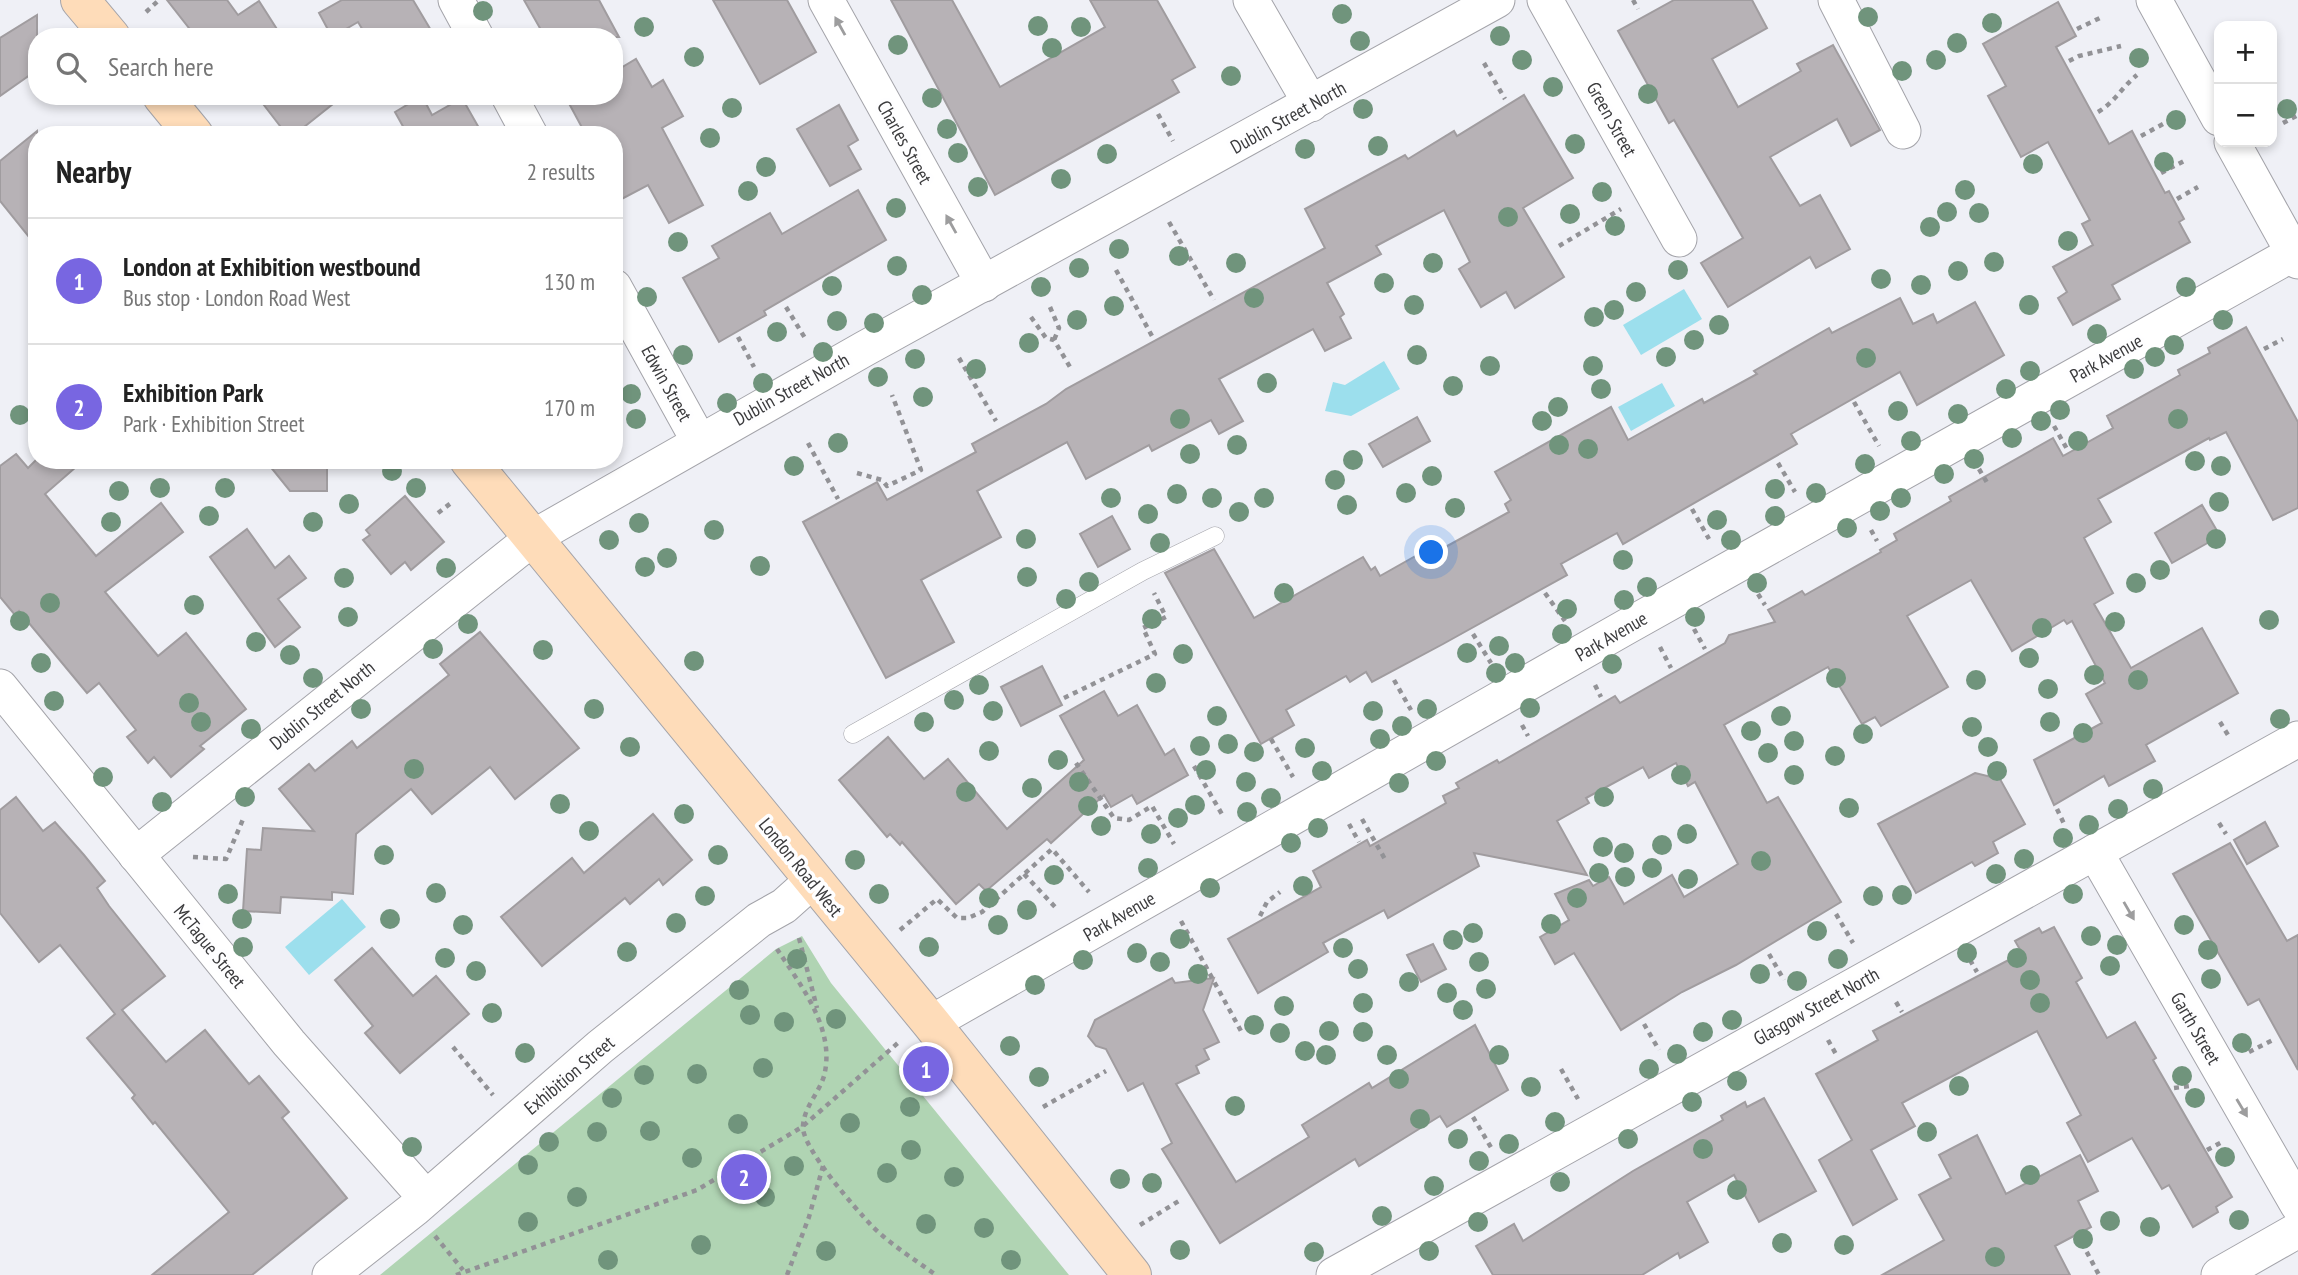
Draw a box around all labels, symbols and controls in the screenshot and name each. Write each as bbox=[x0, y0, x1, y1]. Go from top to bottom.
one-way arrow bbox=[834, 16, 846, 35]
map controls bbox=[2214, 21, 2277, 147]
button: + bbox=[2214, 21, 2277, 84]
search box bbox=[28, 28, 623, 105]
icon: search bbox=[52, 48, 90, 86]
text: Search here bbox=[108, 50, 214, 83]
street label: Dublin Street North bbox=[1226, 75, 1350, 159]
street label: Green Street bbox=[1582, 77, 1643, 161]
button: − bbox=[2214, 84, 2277, 147]
street label: Charles Street bbox=[872, 96, 938, 189]
text: Nearby bbox=[56, 152, 131, 191]
text: 2 results bbox=[527, 157, 595, 186]
one-way arrow bbox=[945, 215, 957, 234]
text: London at Exhibition westbound bbox=[123, 250, 421, 283]
text: 1 bbox=[74, 267, 85, 296]
text: 130 m bbox=[544, 267, 595, 296]
text: Bus stop · London Road West bbox=[123, 283, 350, 312]
street label: Park Avenue bbox=[2065, 328, 2147, 388]
street label: Edwin Street bbox=[636, 341, 698, 426]
street label: Dublin Street North bbox=[729, 347, 853, 431]
text: Exhibition Park bbox=[123, 376, 263, 409]
text: 2 bbox=[74, 393, 85, 422]
text: 170 m bbox=[544, 393, 595, 422]
text: Park · Exhibition Street bbox=[123, 409, 305, 438]
your location bbox=[1414, 535, 1448, 569]
street label: Park Avenue bbox=[1571, 606, 1651, 666]
street label: Dublin Street North bbox=[265, 655, 379, 755]
street label: London Road West bbox=[754, 813, 849, 922]
street label: Park Avenue bbox=[1079, 886, 1159, 946]
street label: McTague Street bbox=[169, 899, 252, 993]
one-way arrow bbox=[2123, 901, 2135, 920]
street label: Glasgow Street North bbox=[1749, 962, 1883, 1050]
street label: Garth Street bbox=[2166, 988, 2227, 1069]
street label: Exhibition Street bbox=[519, 1030, 619, 1120]
pin: 1 bbox=[903, 1043, 949, 1095]
one-way arrow bbox=[2236, 1099, 2248, 1118]
pin: 2 bbox=[721, 1151, 767, 1203]

